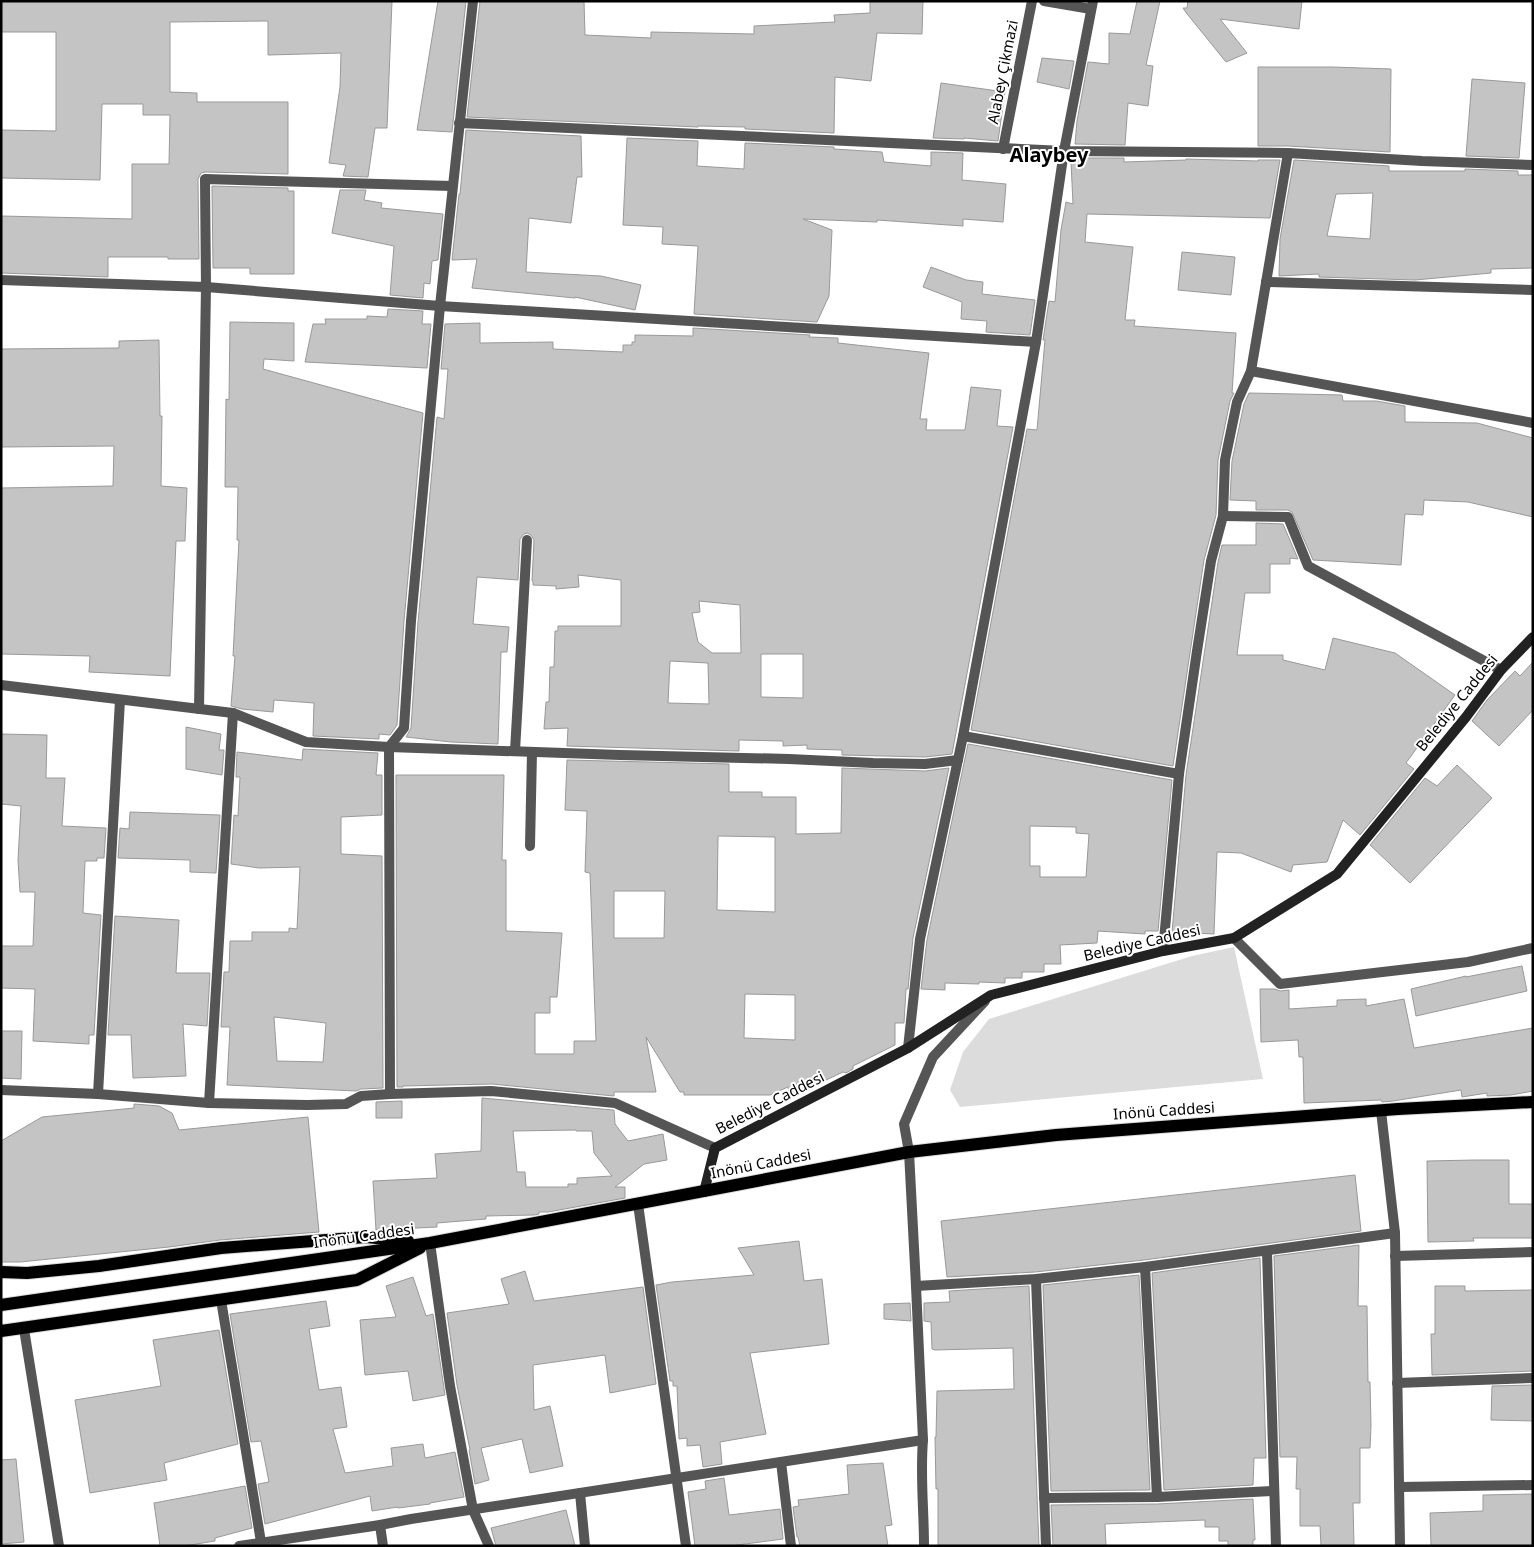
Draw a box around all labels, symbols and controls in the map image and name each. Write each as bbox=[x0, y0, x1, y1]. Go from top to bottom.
street label: Alabey Çikmazi bbox=[982, 18, 1022, 126]
district label: Alaybey bbox=[1010, 141, 1089, 168]
street label: Belediye Caddesi bbox=[1411, 650, 1502, 755]
street label: Belediye Caddesi bbox=[1081, 919, 1202, 965]
street label: Belediye Caddesi bbox=[712, 1066, 827, 1138]
street label: Inönü Caddesi bbox=[1112, 1096, 1215, 1124]
street label: Inönü Caddesi bbox=[709, 1143, 813, 1183]
street label: Inönü Caddesi bbox=[312, 1218, 416, 1252]

